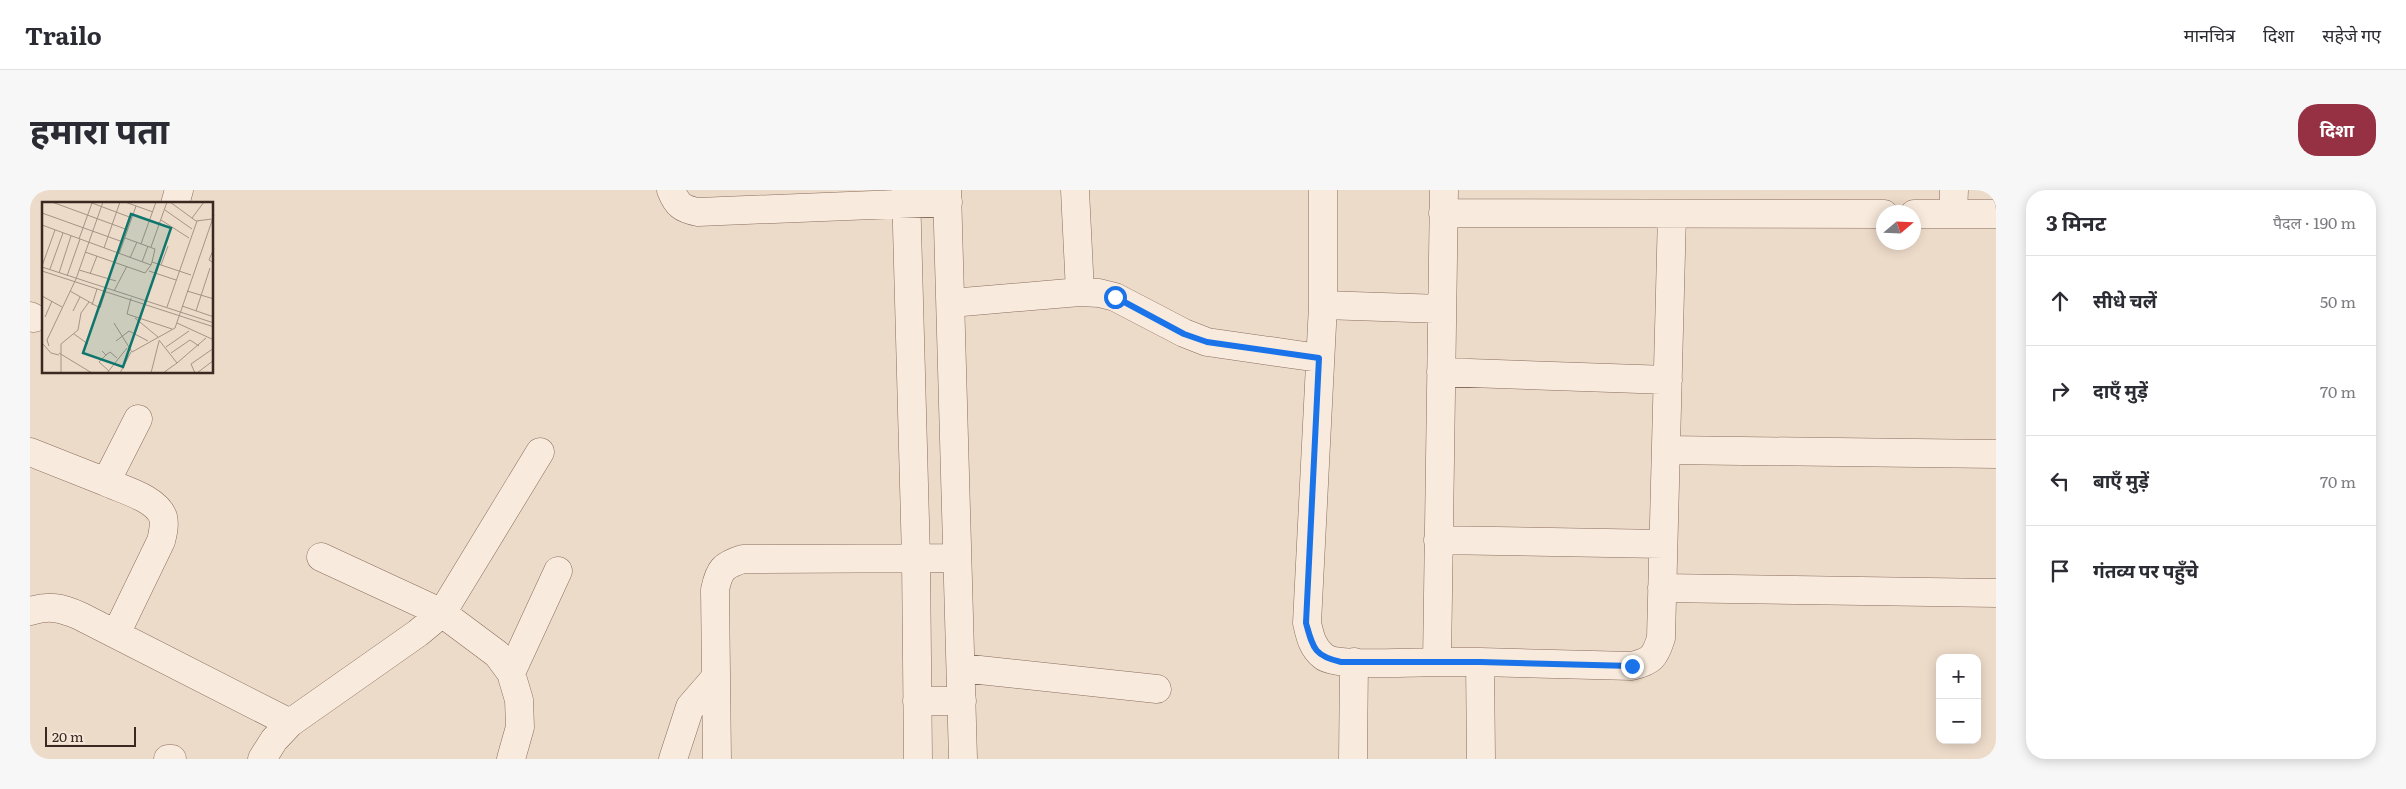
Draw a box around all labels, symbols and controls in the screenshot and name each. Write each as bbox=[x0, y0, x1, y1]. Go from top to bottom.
text: Trailo bbox=[25, 17, 102, 52]
text: मानचित्र bbox=[2184, 21, 2235, 48]
text: दिशा bbox=[2263, 21, 2294, 48]
text: सहेजे गए bbox=[2322, 21, 2381, 48]
text: हमारा पता bbox=[30, 103, 169, 155]
button: दिशा bbox=[2298, 104, 2376, 156]
inset map bbox=[42, 202, 214, 374]
north arrow bbox=[1876, 205, 1921, 250]
text: 3 मिनट bbox=[2046, 206, 2106, 237]
text: पैदल · 190 m bbox=[2273, 210, 2356, 234]
route start bbox=[1104, 286, 1127, 309]
text: सीधे चलें bbox=[2093, 286, 2157, 314]
icon: ahead bbox=[2046, 287, 2074, 315]
text: 50 m bbox=[2320, 289, 2356, 313]
text: दाएँ मुड़ें bbox=[2093, 376, 2148, 404]
icon: right bbox=[2046, 377, 2074, 405]
text: 70 m bbox=[2320, 379, 2356, 403]
text: बाएँ मुड़ें bbox=[2093, 466, 2149, 494]
icon: left bbox=[2046, 467, 2074, 495]
text: 70 m bbox=[2320, 469, 2356, 493]
text: गंतव्य पर पहुँचे bbox=[2093, 556, 2198, 584]
icon: arrive bbox=[2046, 557, 2074, 585]
map controls bbox=[1936, 654, 1981, 744]
button: + bbox=[1936, 654, 1981, 699]
route end bbox=[1621, 655, 1644, 678]
button: − bbox=[1936, 699, 1981, 744]
scale bar bbox=[45, 724, 136, 747]
text: 20 m bbox=[52, 726, 84, 746]

